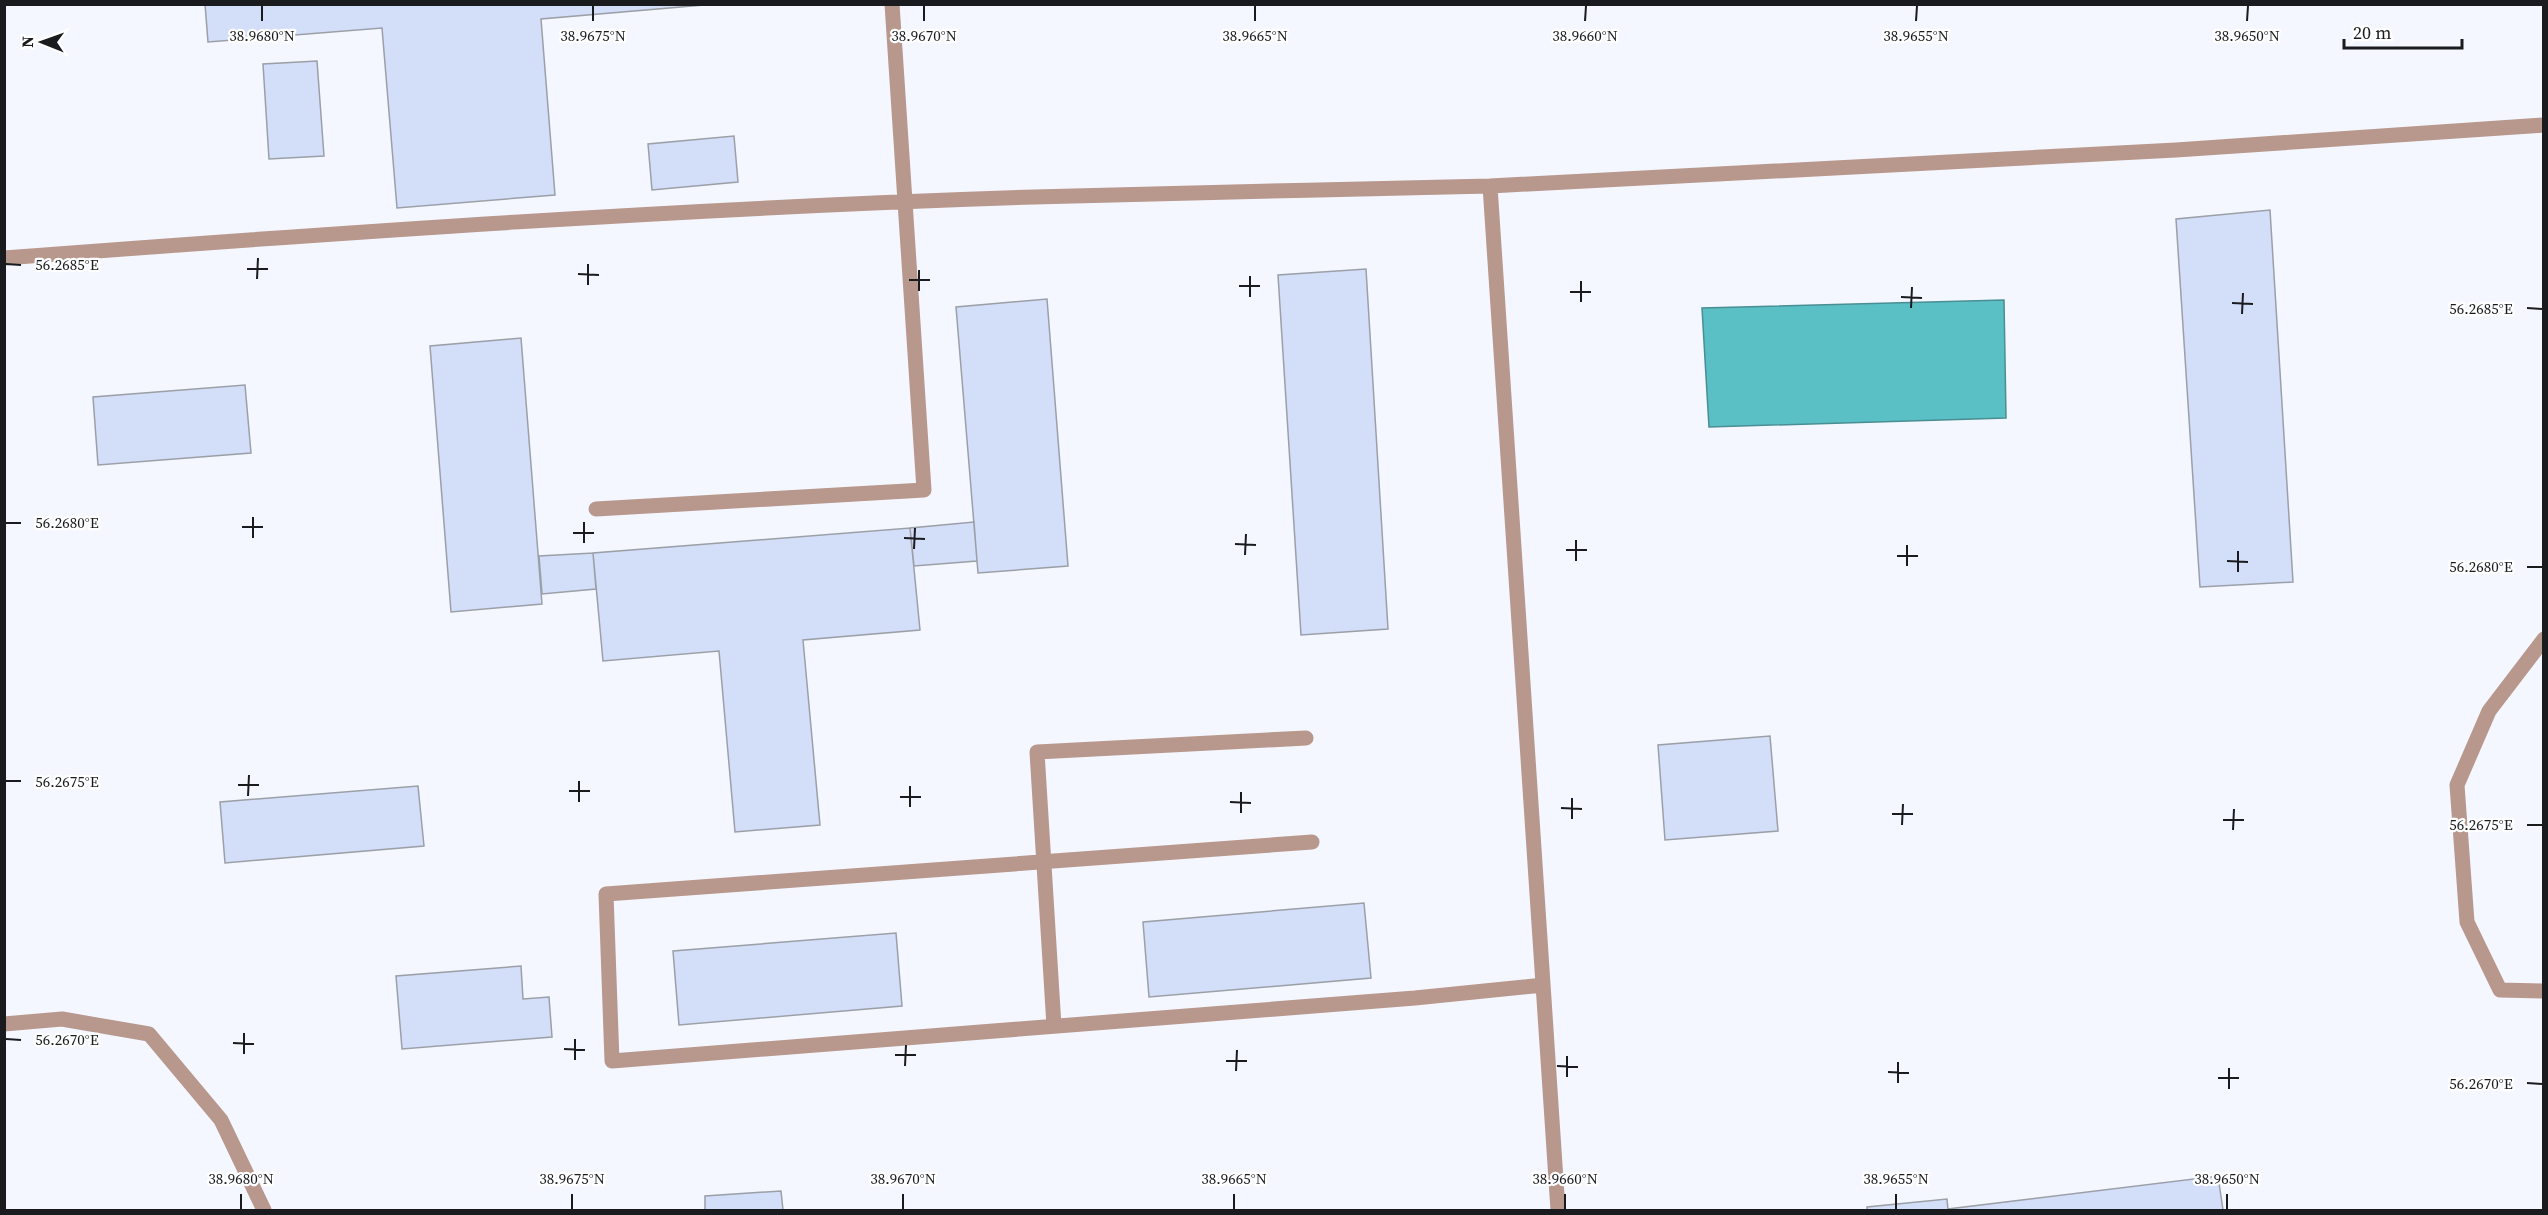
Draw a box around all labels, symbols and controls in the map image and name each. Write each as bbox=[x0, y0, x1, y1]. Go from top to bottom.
north arrow bbox=[12, 12, 72, 72]
scale bar bbox=[2344, 12, 2462, 50]
text: 20 m bbox=[2353, 20, 2391, 45]
text: 38.9680°N bbox=[229, 25, 295, 46]
text: 38.9675°N bbox=[560, 25, 626, 46]
text: 38.9670°N bbox=[891, 25, 957, 46]
text: 38.9665°N bbox=[1222, 25, 1288, 46]
text: 38.9660°N bbox=[1552, 25, 1618, 46]
text: 38.9655°N bbox=[1883, 25, 1949, 46]
text: 38.9650°N bbox=[2214, 25, 2280, 46]
text: N bbox=[16, 35, 38, 48]
text: 56.2685°E bbox=[35, 254, 99, 275]
text: 56.2685°E bbox=[2449, 298, 2513, 319]
text: 56.2680°E bbox=[35, 512, 99, 533]
text: 56.2680°E bbox=[2449, 556, 2513, 577]
text: 56.2675°E bbox=[35, 771, 99, 792]
text: 56.2675°E bbox=[2449, 814, 2513, 835]
text: 56.2670°E bbox=[35, 1029, 99, 1050]
text: 56.2670°E bbox=[2449, 1073, 2513, 1094]
text: 38.9680°N bbox=[208, 1168, 274, 1189]
text: 38.9675°N bbox=[539, 1168, 605, 1189]
text: 38.9670°N bbox=[870, 1168, 936, 1189]
text: 38.9665°N bbox=[1201, 1168, 1267, 1189]
text: 38.9660°N bbox=[1532, 1168, 1598, 1189]
text: 38.9655°N bbox=[1863, 1168, 1929, 1189]
text: 38.9650°N bbox=[2194, 1168, 2260, 1189]

